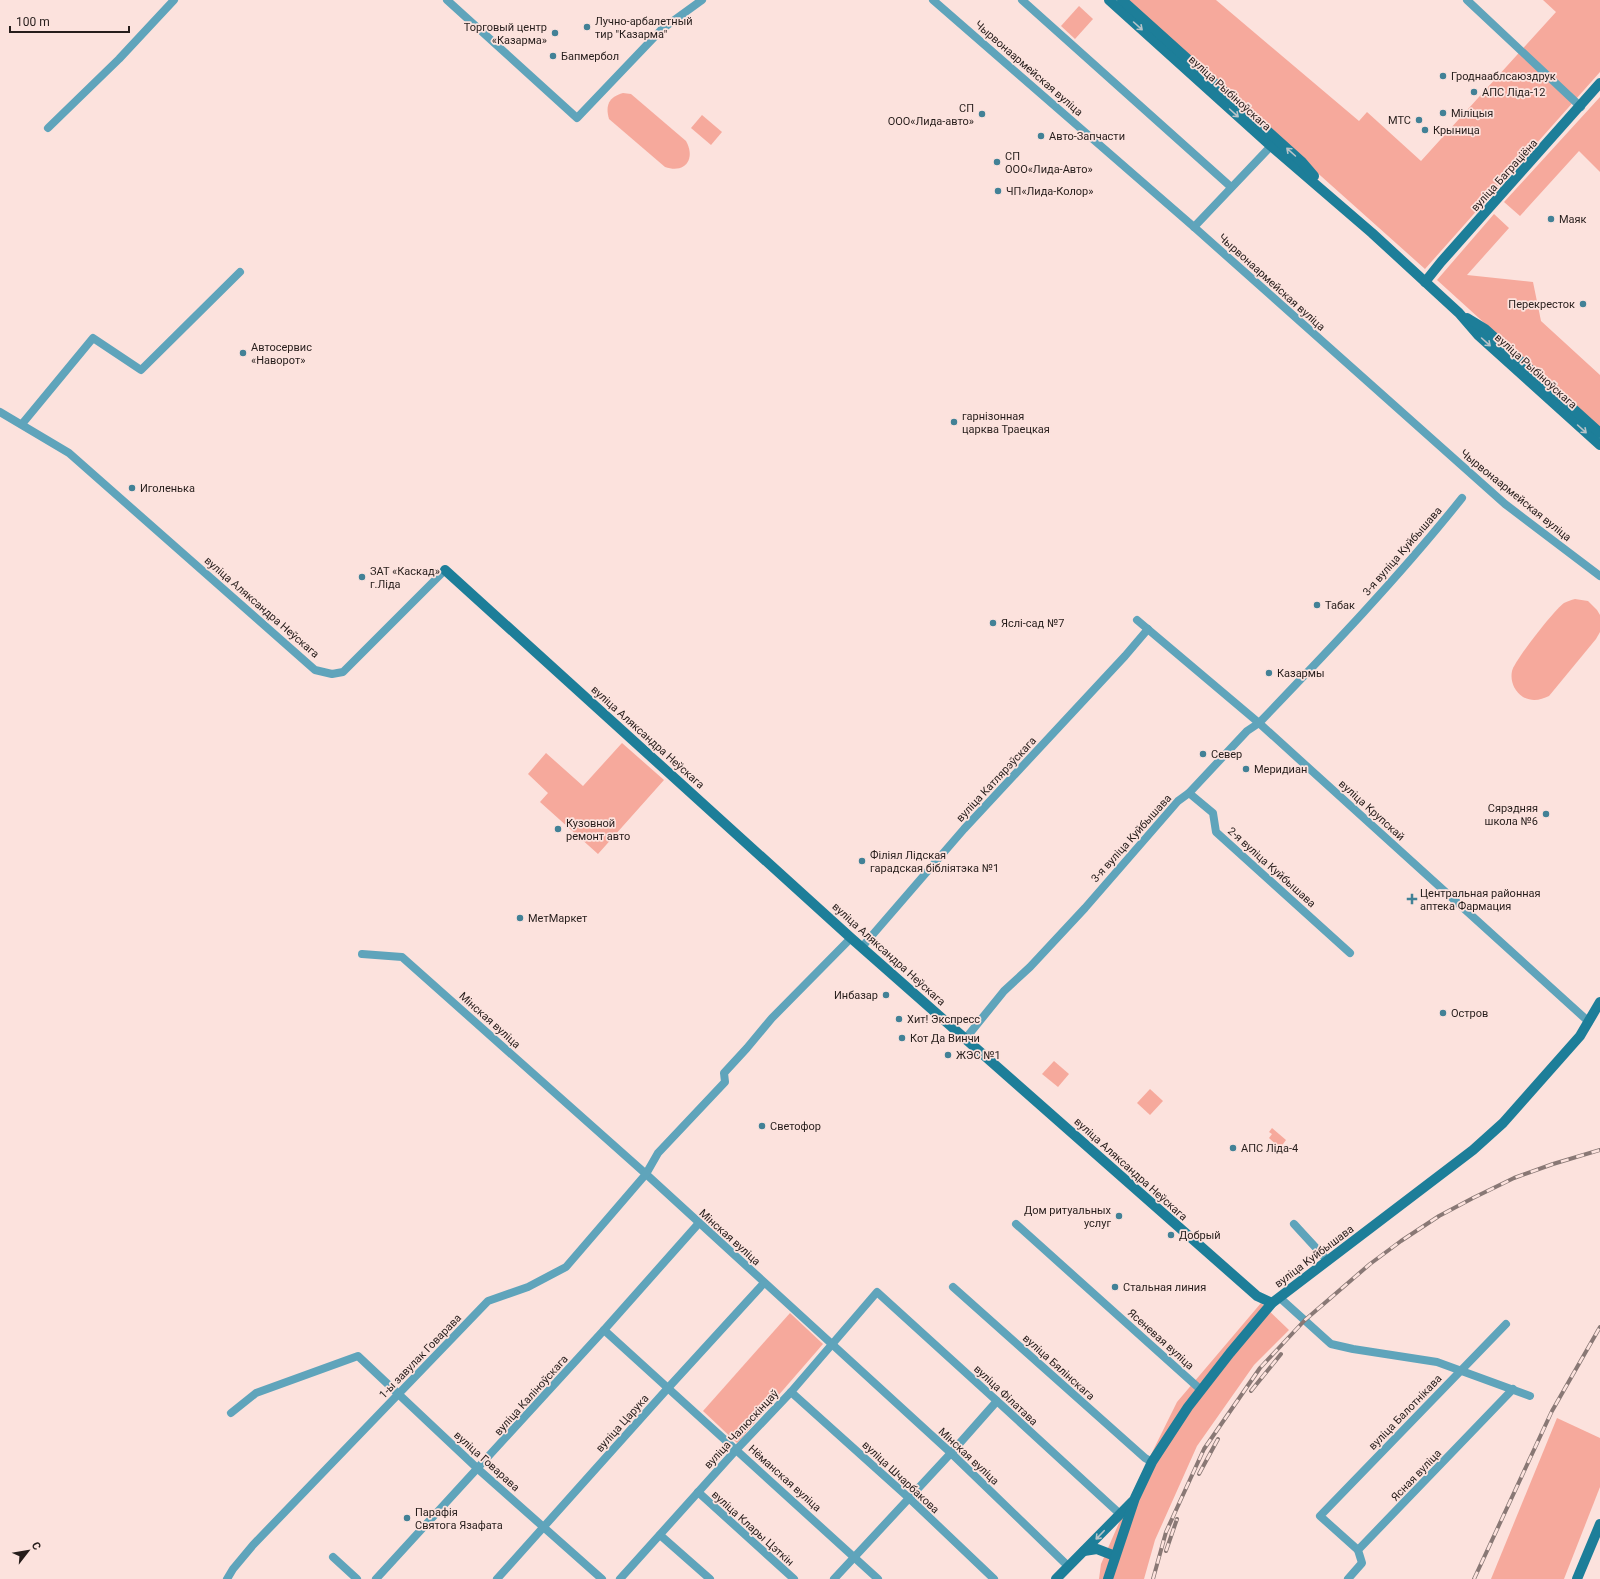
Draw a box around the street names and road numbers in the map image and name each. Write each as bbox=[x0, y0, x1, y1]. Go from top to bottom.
street label: Чырвонаармейская вуліца bbox=[972, 18, 1085, 119]
street label: вуліца Рыбіноўскага bbox=[1186, 53, 1273, 134]
street label: вуліца Баграціёна bbox=[1469, 137, 1540, 214]
street label: Чырвонаармейская вуліца bbox=[1216, 231, 1328, 334]
street label: вуліца Рыбіноўскага bbox=[1492, 331, 1579, 412]
street label: Чырвонаармейская вуліца bbox=[1458, 447, 1574, 544]
street label: 3-я вуліца Куйбышава bbox=[1360, 504, 1445, 598]
street label: вуліца Аляксандра Неўскага bbox=[202, 554, 322, 661]
street label: вуліца Аляксандра Неўскага bbox=[588, 683, 707, 792]
street label: вуліца Катлярэўскага bbox=[954, 734, 1039, 824]
street label: вуліца Крупскай bbox=[1336, 777, 1407, 843]
street label: 3-я вуліца Куйбышава bbox=[1089, 792, 1174, 885]
street label: 2-я вуліца Куйбышава bbox=[1225, 825, 1318, 910]
street label: вуліца Аляксандра Неўскага bbox=[829, 900, 948, 1009]
street label: Мінская вуліца bbox=[456, 990, 523, 1051]
street label: вуліца Аляксандра Неўскага bbox=[1071, 1115, 1190, 1224]
street label: Мінская вуліца bbox=[696, 1207, 763, 1268]
street label: вуліца Куйбышава bbox=[1272, 1222, 1356, 1290]
street label: Ясеневая вуліца bbox=[1125, 1306, 1196, 1373]
street label: 1-ы завулак Говарава bbox=[377, 1311, 464, 1401]
street label: вуліца Бялінскага bbox=[1020, 1332, 1097, 1403]
street label: вуліца Каліноўскага bbox=[492, 1353, 571, 1438]
street label: вуліца Філатава bbox=[971, 1363, 1040, 1428]
street label: вуліца Балотнікава bbox=[1366, 1372, 1445, 1453]
street label: вуліца Чалюскінцаў bbox=[702, 1387, 782, 1471]
street label: вуліца Царука bbox=[593, 1392, 652, 1455]
street label: Мінская вуліца bbox=[936, 1425, 1002, 1488]
street label: вуліца Говарава bbox=[451, 1429, 522, 1494]
street label: вуліца Шчарбакова bbox=[860, 1438, 942, 1516]
street label: Нёманская вуліца bbox=[746, 1442, 824, 1514]
street label: Ясная вуліца bbox=[1389, 1447, 1444, 1504]
street label: вуліца Клары Цэткін bbox=[709, 1488, 796, 1569]

